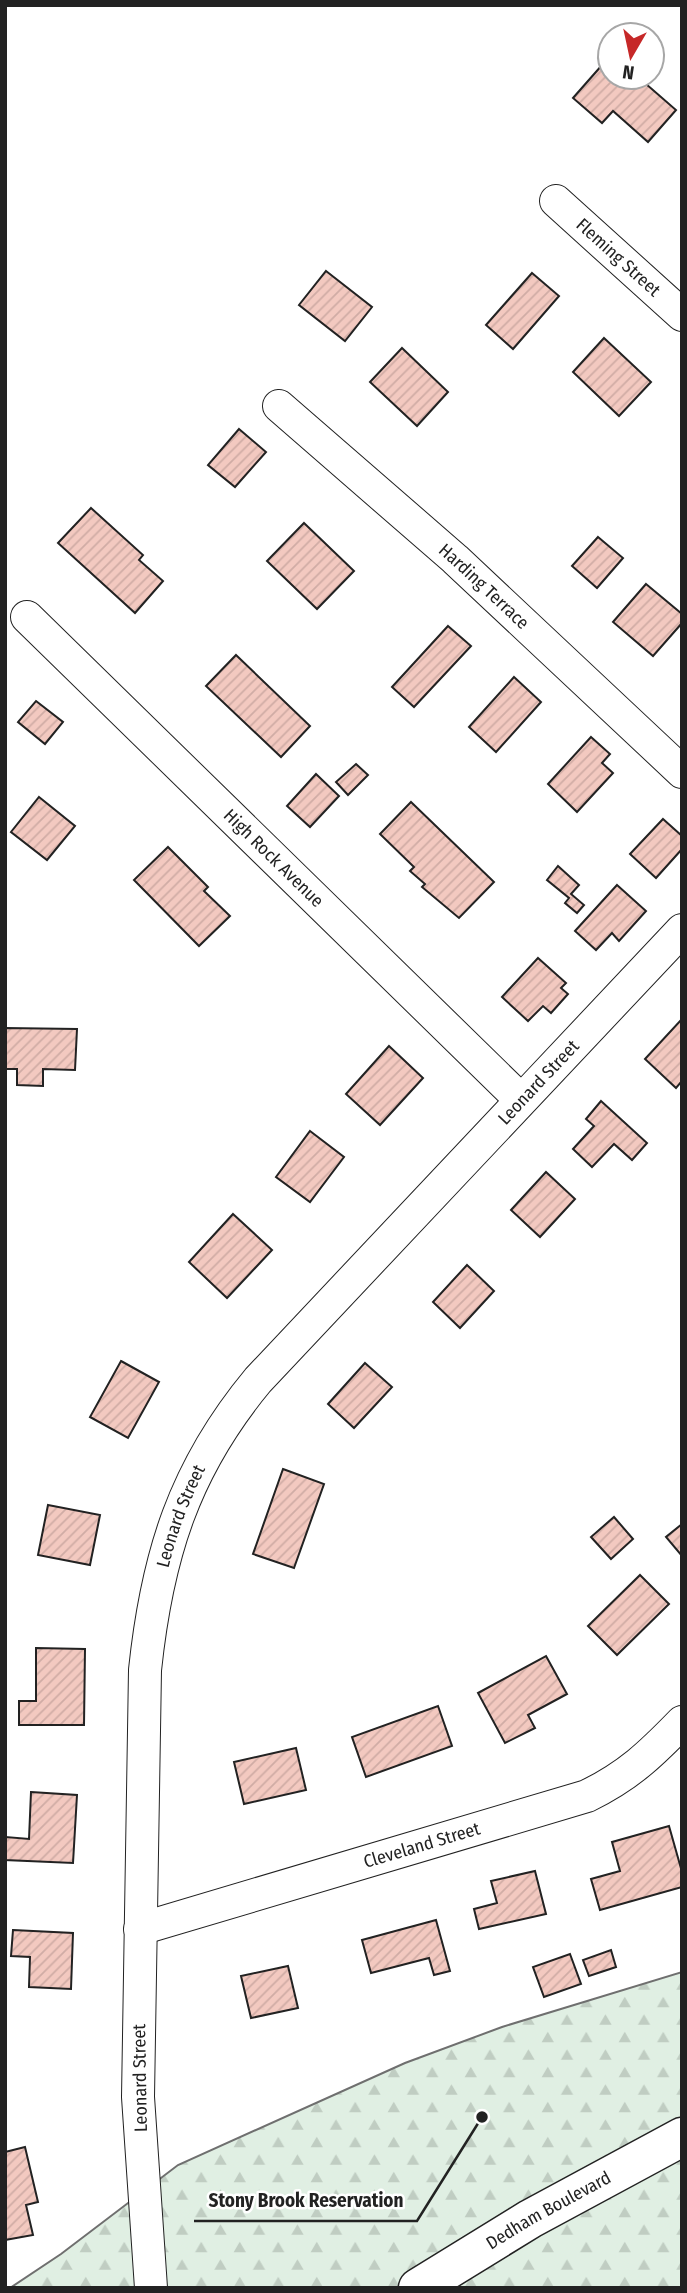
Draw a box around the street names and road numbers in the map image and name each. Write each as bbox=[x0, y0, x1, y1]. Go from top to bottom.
street label: Fleming Street bbox=[572, 214, 665, 301]
street label: Harding Terrace bbox=[434, 539, 534, 634]
street label: High Rock Avenue bbox=[219, 804, 328, 912]
street label: Leonard Street bbox=[493, 1035, 584, 1129]
street label: Leonard Street bbox=[152, 1461, 210, 1570]
street label: Cleveland Street bbox=[361, 1817, 483, 1873]
street label: Leonard Street bbox=[128, 2024, 152, 2132]
street label: Dedham Boulevard bbox=[482, 2166, 615, 2254]

